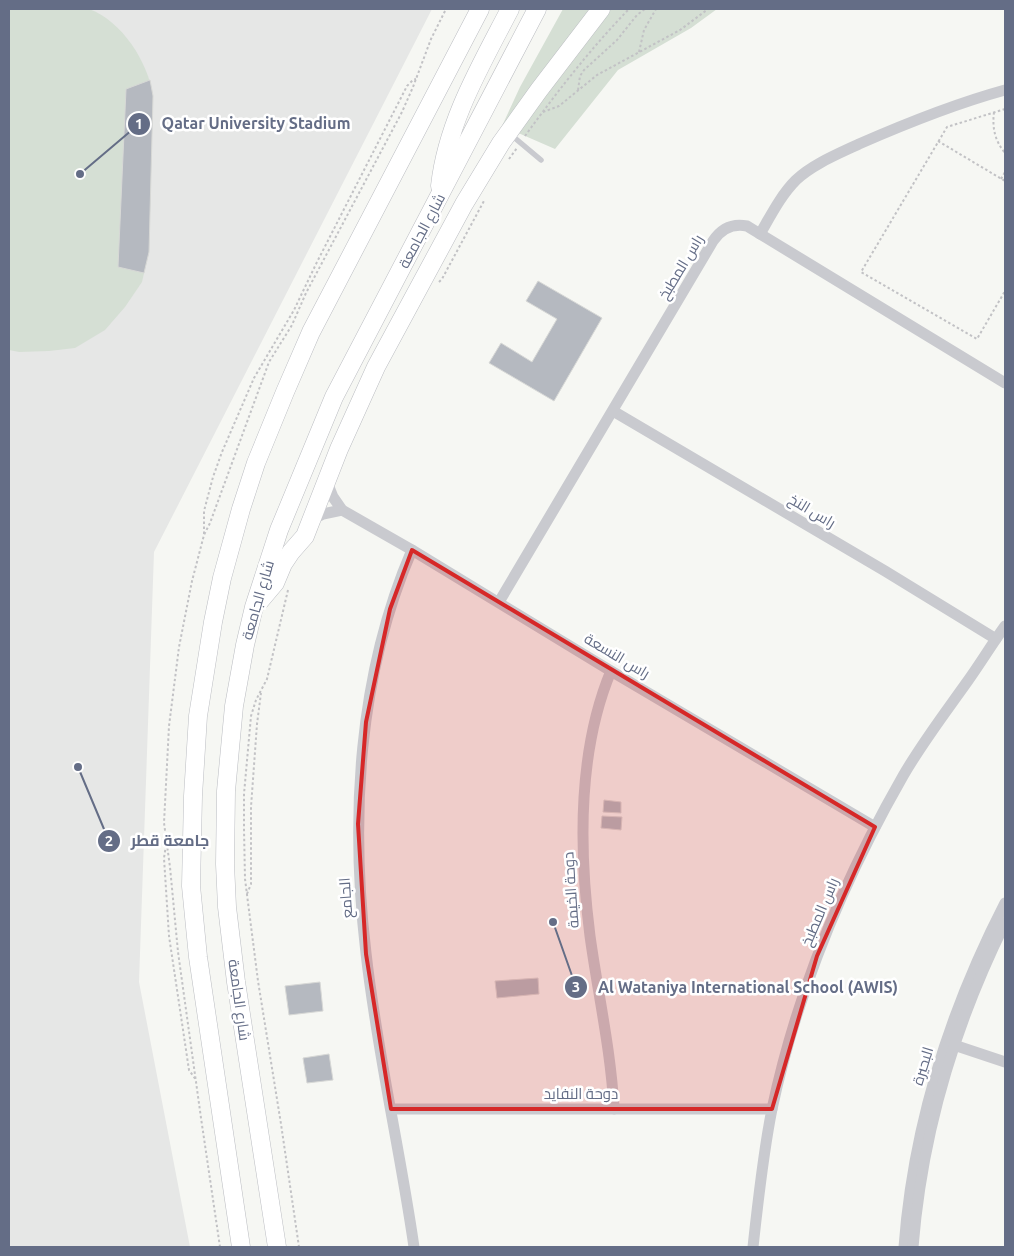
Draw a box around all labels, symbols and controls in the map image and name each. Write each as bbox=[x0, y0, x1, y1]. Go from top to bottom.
callout: Qatar University Stadium bbox=[127, 108, 360, 139]
text: Qatar University Stadium bbox=[162, 114, 350, 132]
text: 1 bbox=[135, 115, 143, 132]
street label: شارع الجامعة bbox=[395, 191, 451, 272]
street label: راس المطبخ bbox=[655, 231, 709, 304]
street label: راس النخ bbox=[784, 490, 839, 534]
street label: شارع الجامعة bbox=[238, 558, 280, 642]
street label: راس النسعة bbox=[580, 629, 653, 683]
callout: جامعة قطر bbox=[96, 825, 220, 856]
text: جامعة قطر bbox=[130, 831, 209, 850]
text: 2 bbox=[105, 832, 113, 849]
street label: دوحة الخيمة bbox=[559, 851, 583, 929]
street label: راس المطبخ bbox=[797, 875, 844, 950]
street label: الجامع bbox=[336, 877, 358, 919]
street label: شارع الجامعة bbox=[222, 958, 254, 1042]
callout: Al Wataniya International School (AWIS) bbox=[563, 972, 908, 1003]
text: 3 bbox=[572, 978, 580, 995]
text: Al Wataniya International School (AWIS) bbox=[598, 978, 898, 997]
street label: البحيرة bbox=[909, 1045, 937, 1087]
street label: دوحة النفايد bbox=[544, 1085, 618, 1103]

